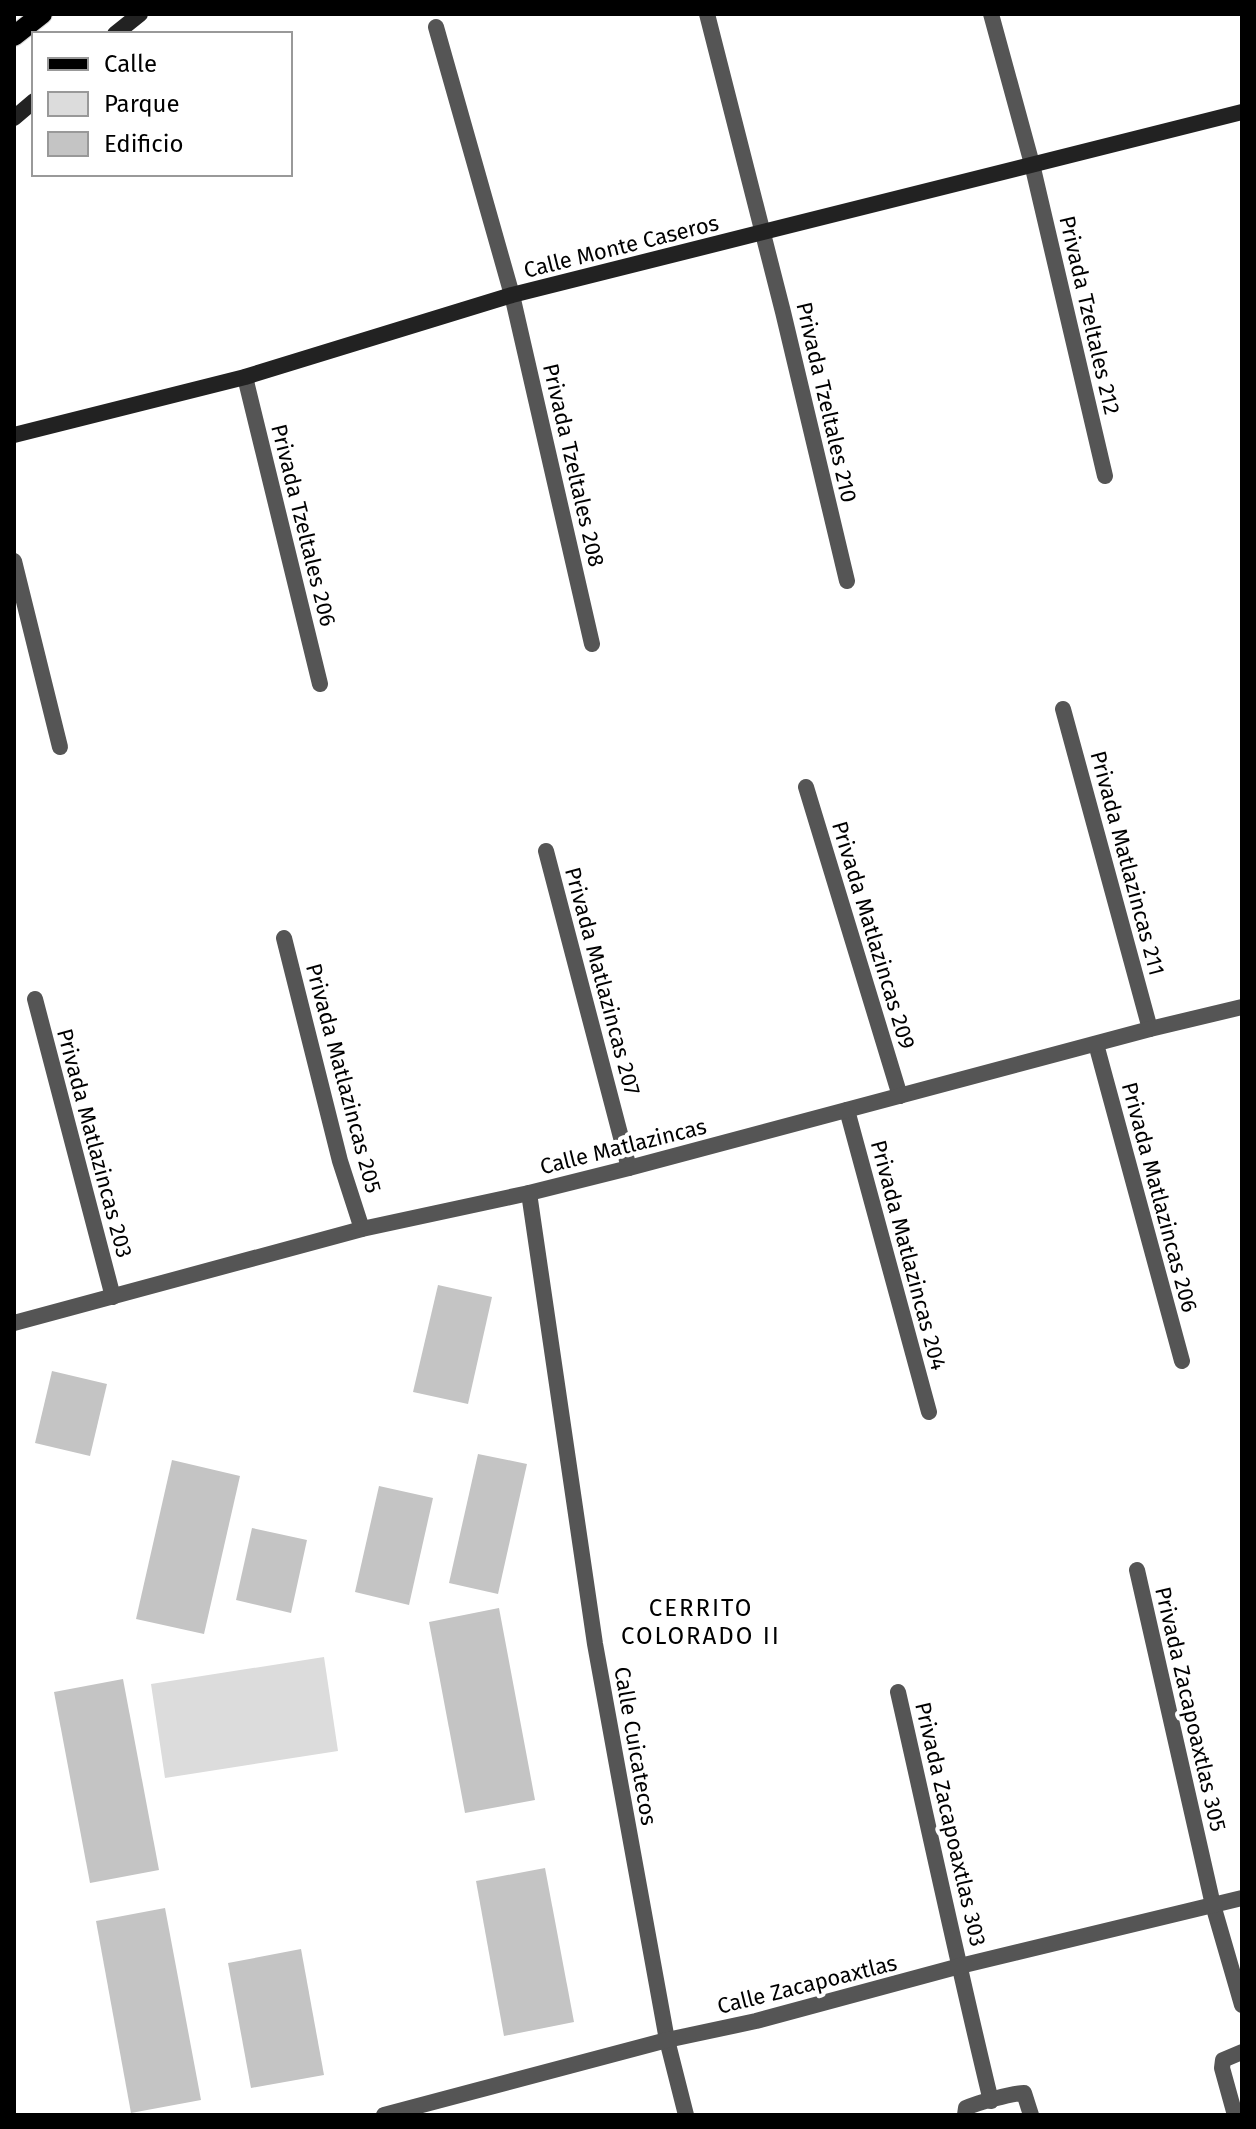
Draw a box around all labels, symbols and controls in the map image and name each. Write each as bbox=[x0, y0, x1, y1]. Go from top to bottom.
legend bbox=[32, 32, 292, 176]
text: Calle bbox=[104, 50, 157, 78]
text: Parque bbox=[104, 90, 180, 118]
text: Edificio bbox=[104, 130, 184, 158]
street label: Calle Monte Caseros bbox=[521, 209, 721, 284]
street label: Privada Tzeltales 212 bbox=[1053, 213, 1126, 417]
street label: Privada Tzeltales 210 bbox=[790, 299, 863, 505]
street label: Privada Tzeltales 208 bbox=[537, 361, 610, 570]
street label: Privada Tzeltales 206 bbox=[265, 421, 342, 629]
street label: Privada Matlazincas 211 bbox=[1085, 748, 1171, 978]
street label: Privada Matlazincas 209 bbox=[826, 818, 921, 1052]
street label: Privada Matlazincas 207 bbox=[559, 864, 646, 1098]
street label: Privada Matlazincas 205 bbox=[300, 960, 387, 1196]
street label: Privada Matlazincas 203 bbox=[51, 1025, 138, 1261]
street label: Privada Matlazincas 206 bbox=[1116, 1079, 1203, 1315]
street label: Calle Matlazincas bbox=[537, 1113, 709, 1180]
street label: Privada Matlazincas 204 bbox=[865, 1137, 952, 1373]
street label: Privada Zacapoaxtlas 305 bbox=[1149, 1584, 1232, 1834]
district label: CERRITO COLORADO II bbox=[621, 1594, 781, 1650]
street label: Calle Cuicatecos bbox=[608, 1665, 663, 1827]
street label: Privada Zacapoaxtlas 303 bbox=[909, 1699, 992, 1949]
street label: Calle Zacapoaxtlas bbox=[714, 1949, 900, 2020]

